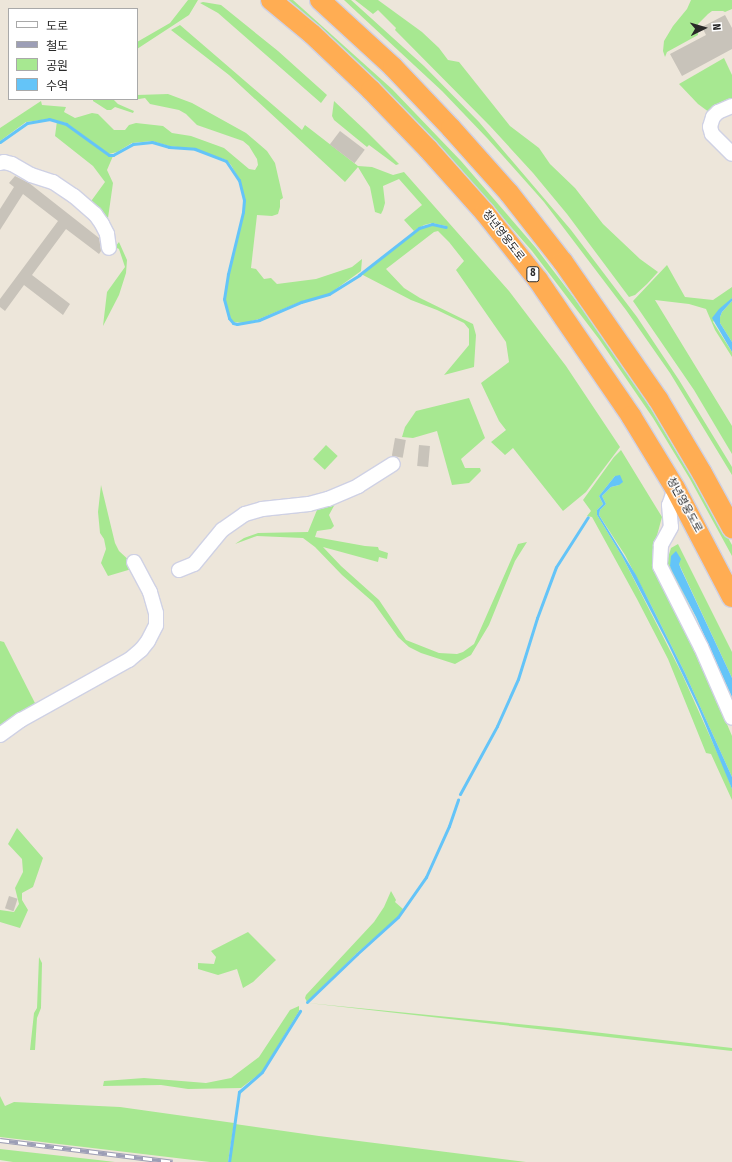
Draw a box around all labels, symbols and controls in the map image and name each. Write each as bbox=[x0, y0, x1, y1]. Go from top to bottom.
legend bbox=[8, 8, 138, 100]
north arrow bbox=[684, 8, 724, 48]
text: 도로 bbox=[46, 19, 68, 33]
text: N bbox=[710, 23, 723, 31]
text: 철도 bbox=[46, 39, 68, 53]
text: 공원 bbox=[46, 59, 68, 73]
text: 수역 bbox=[46, 79, 68, 93]
street label: 청년영웅도로 bbox=[479, 208, 527, 264]
road number: 8 bbox=[526, 266, 540, 282]
street label: 청년영웅도로 bbox=[664, 475, 704, 535]

